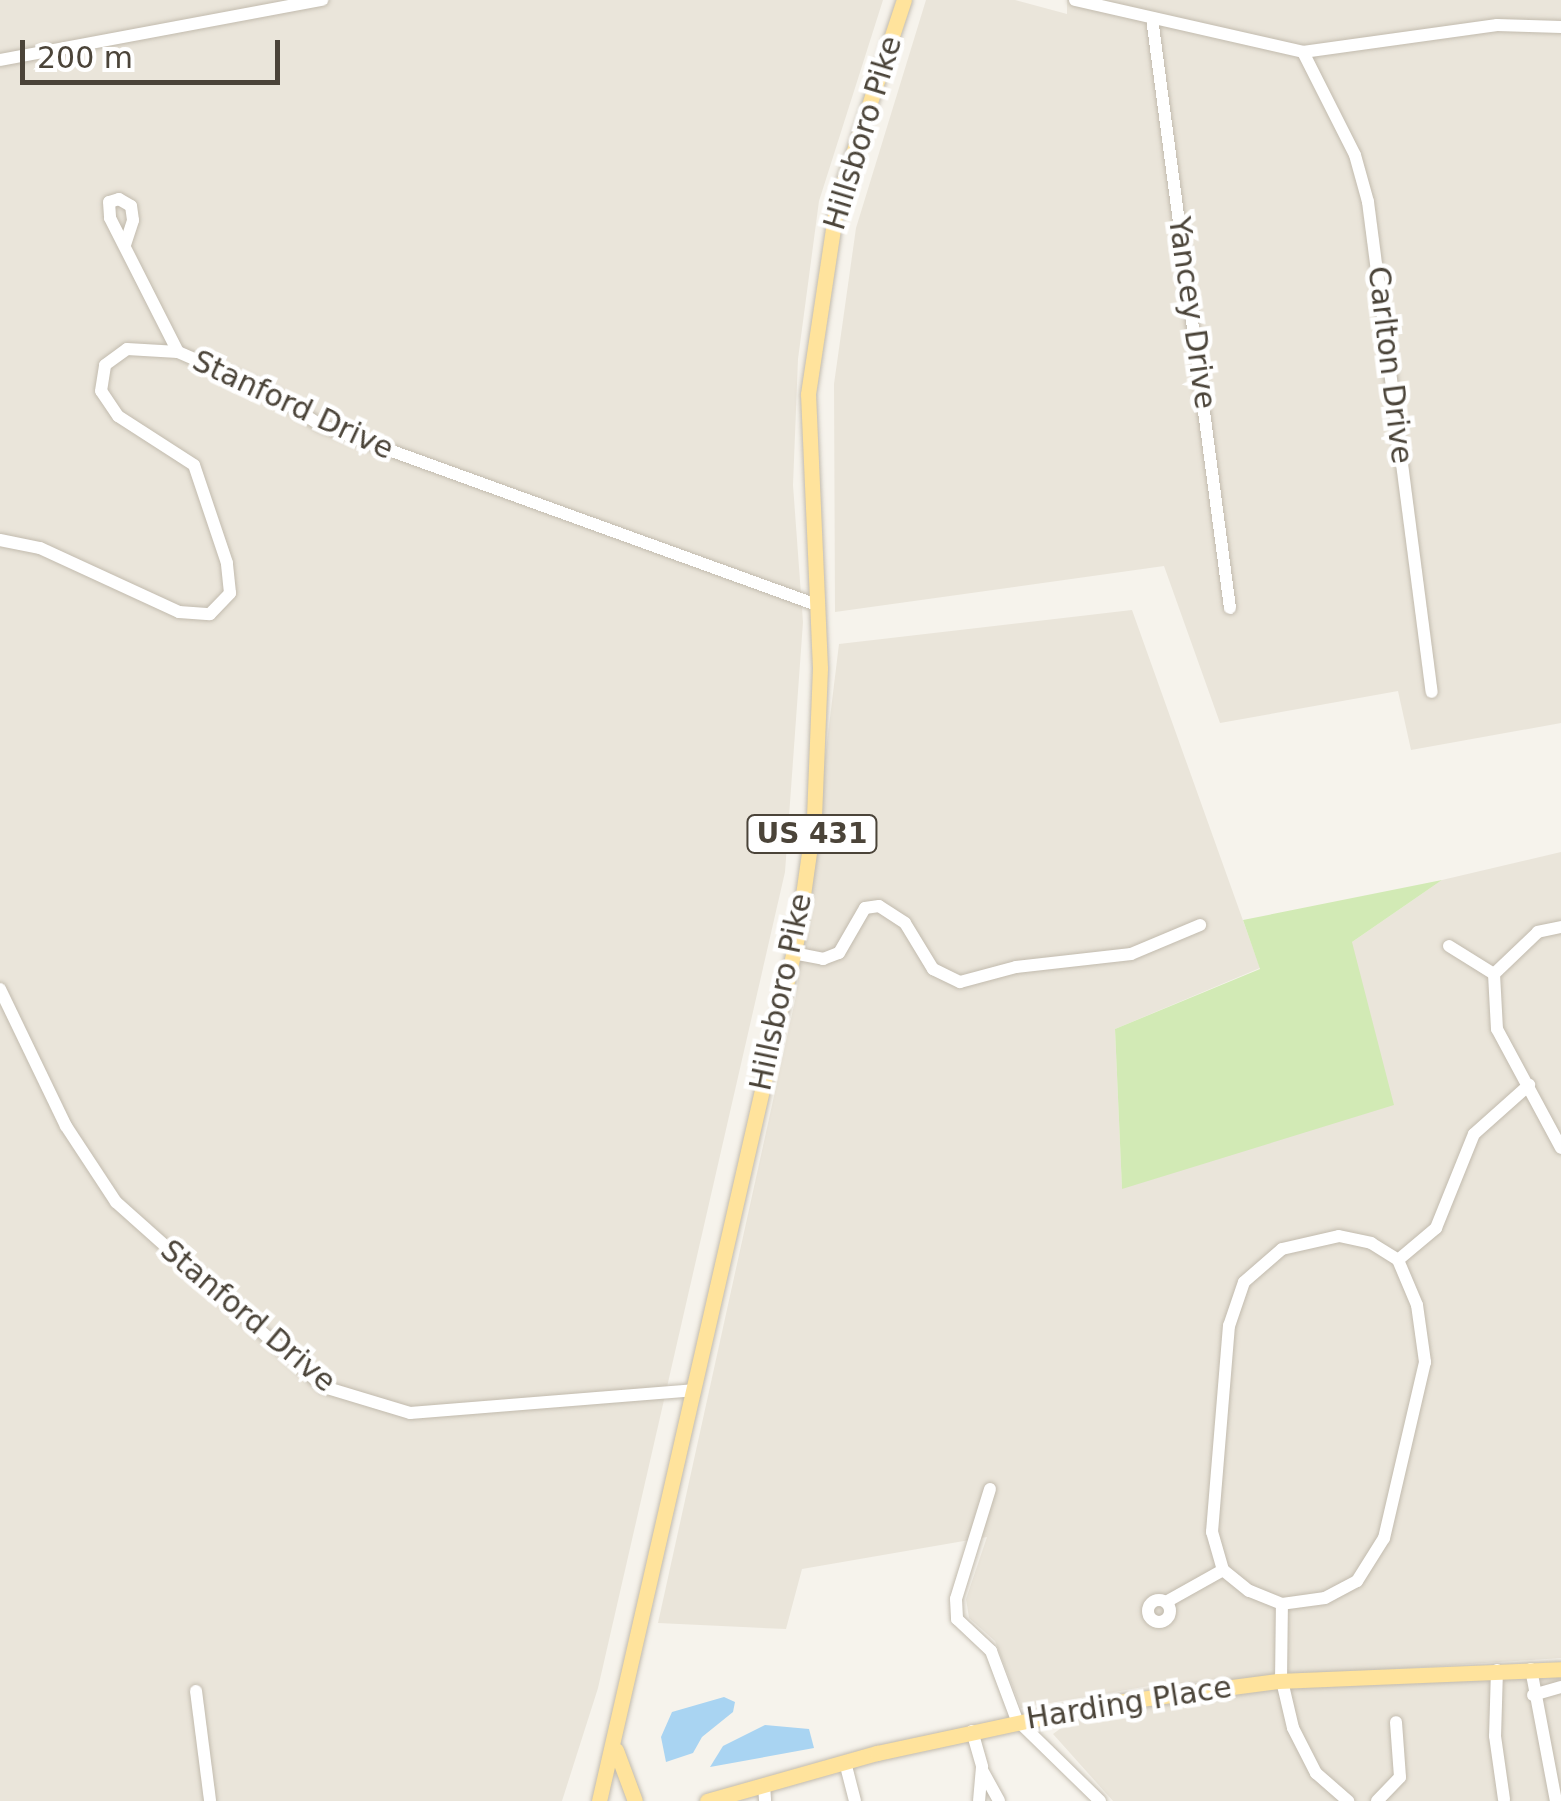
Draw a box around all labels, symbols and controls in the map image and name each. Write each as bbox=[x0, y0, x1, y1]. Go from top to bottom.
scale bar bbox=[25, 20, 285, 82]
street label: Hillsboro Pike bbox=[816, 32, 910, 234]
text: 200 m bbox=[37, 40, 133, 75]
street label: Yancey Drive bbox=[1161, 215, 1223, 411]
street label: Carlton Drive bbox=[1360, 264, 1420, 466]
street label: Stanford Drive bbox=[187, 343, 399, 467]
road number: US 431 bbox=[744, 811, 880, 857]
street label: Hillsboro Pike bbox=[743, 890, 819, 1094]
street label: Stanford Drive bbox=[153, 1232, 343, 1400]
street label: Harding Place bbox=[1024, 1669, 1234, 1737]

